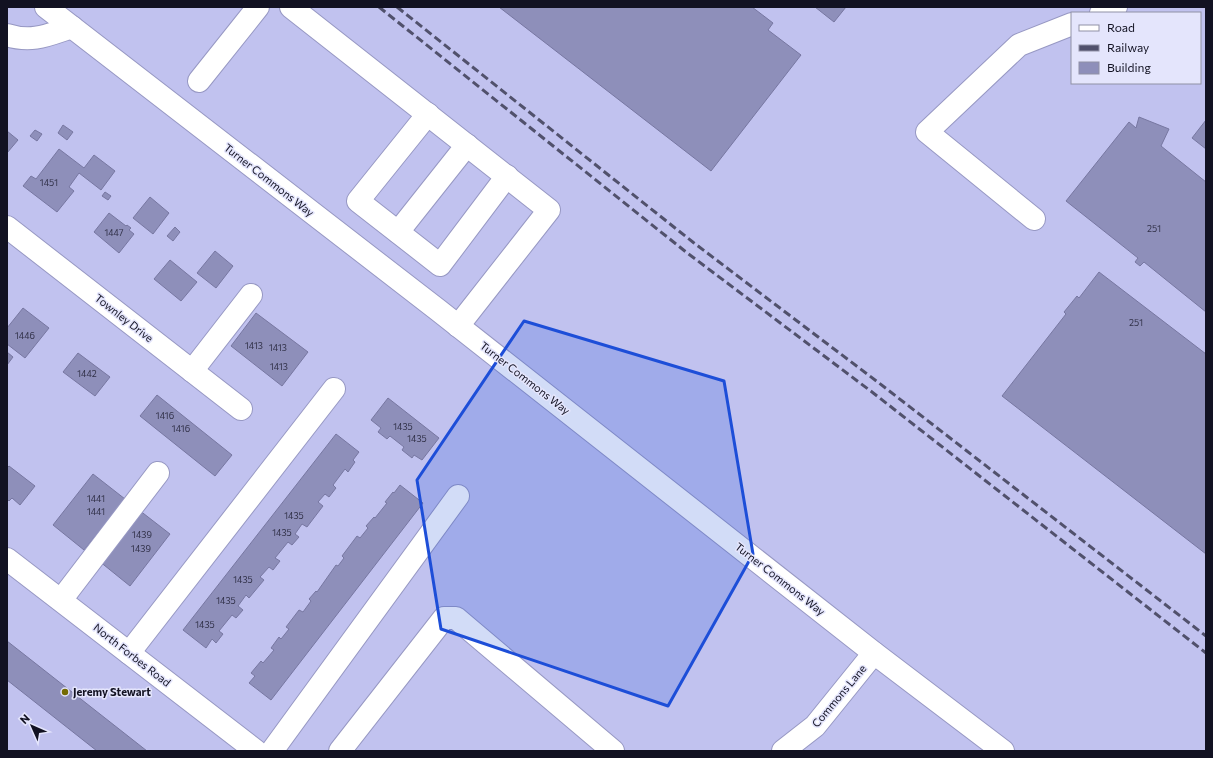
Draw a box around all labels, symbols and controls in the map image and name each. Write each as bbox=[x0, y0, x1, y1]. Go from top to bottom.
legend bbox=[1071, 12, 1201, 84]
text: Road bbox=[1107, 20, 1135, 34]
text: Railway bbox=[1107, 40, 1149, 54]
text: Building bbox=[1107, 60, 1151, 74]
street label: Turner Commons Way bbox=[222, 140, 317, 219]
house number: 1451 bbox=[40, 177, 58, 188]
house number: 251 bbox=[1147, 223, 1161, 234]
house number: 1447 bbox=[104, 227, 124, 238]
street label: Townley Drive bbox=[93, 291, 156, 345]
house number: 251 bbox=[1129, 317, 1143, 328]
house number: 1446 bbox=[15, 330, 35, 341]
street label: Turner Commons Way bbox=[478, 338, 573, 417]
house number: 1413 bbox=[245, 340, 263, 351]
house number: 1413 bbox=[269, 342, 287, 353]
house number: 1413 bbox=[270, 361, 288, 372]
house number: 1442 bbox=[77, 368, 97, 379]
house number: 1416 bbox=[156, 410, 174, 421]
house number: 1435 bbox=[393, 421, 413, 432]
house number: 1416 bbox=[172, 423, 190, 434]
house number: 1435 bbox=[407, 433, 427, 444]
house number: 1441 bbox=[87, 493, 105, 504]
house number: 1441 bbox=[87, 506, 105, 517]
house number: 1435 bbox=[284, 510, 304, 521]
house number: 1435 bbox=[272, 527, 292, 538]
house number: 1439 bbox=[132, 529, 152, 540]
street label: Turner Commons Way bbox=[733, 539, 828, 618]
house number: 1439 bbox=[131, 543, 151, 554]
house number: 1435 bbox=[233, 574, 253, 585]
house number: 1435 bbox=[216, 595, 236, 606]
house number: 1435 bbox=[195, 619, 215, 630]
street label: North Forbes Road bbox=[91, 620, 173, 689]
street label: Commons Lane bbox=[809, 662, 869, 730]
place label: Jeremy Stewart bbox=[73, 685, 151, 699]
marker: Jeremy Stewart bbox=[60, 687, 70, 697]
north arrow bbox=[12, 706, 52, 746]
text: N bbox=[17, 711, 32, 726]

